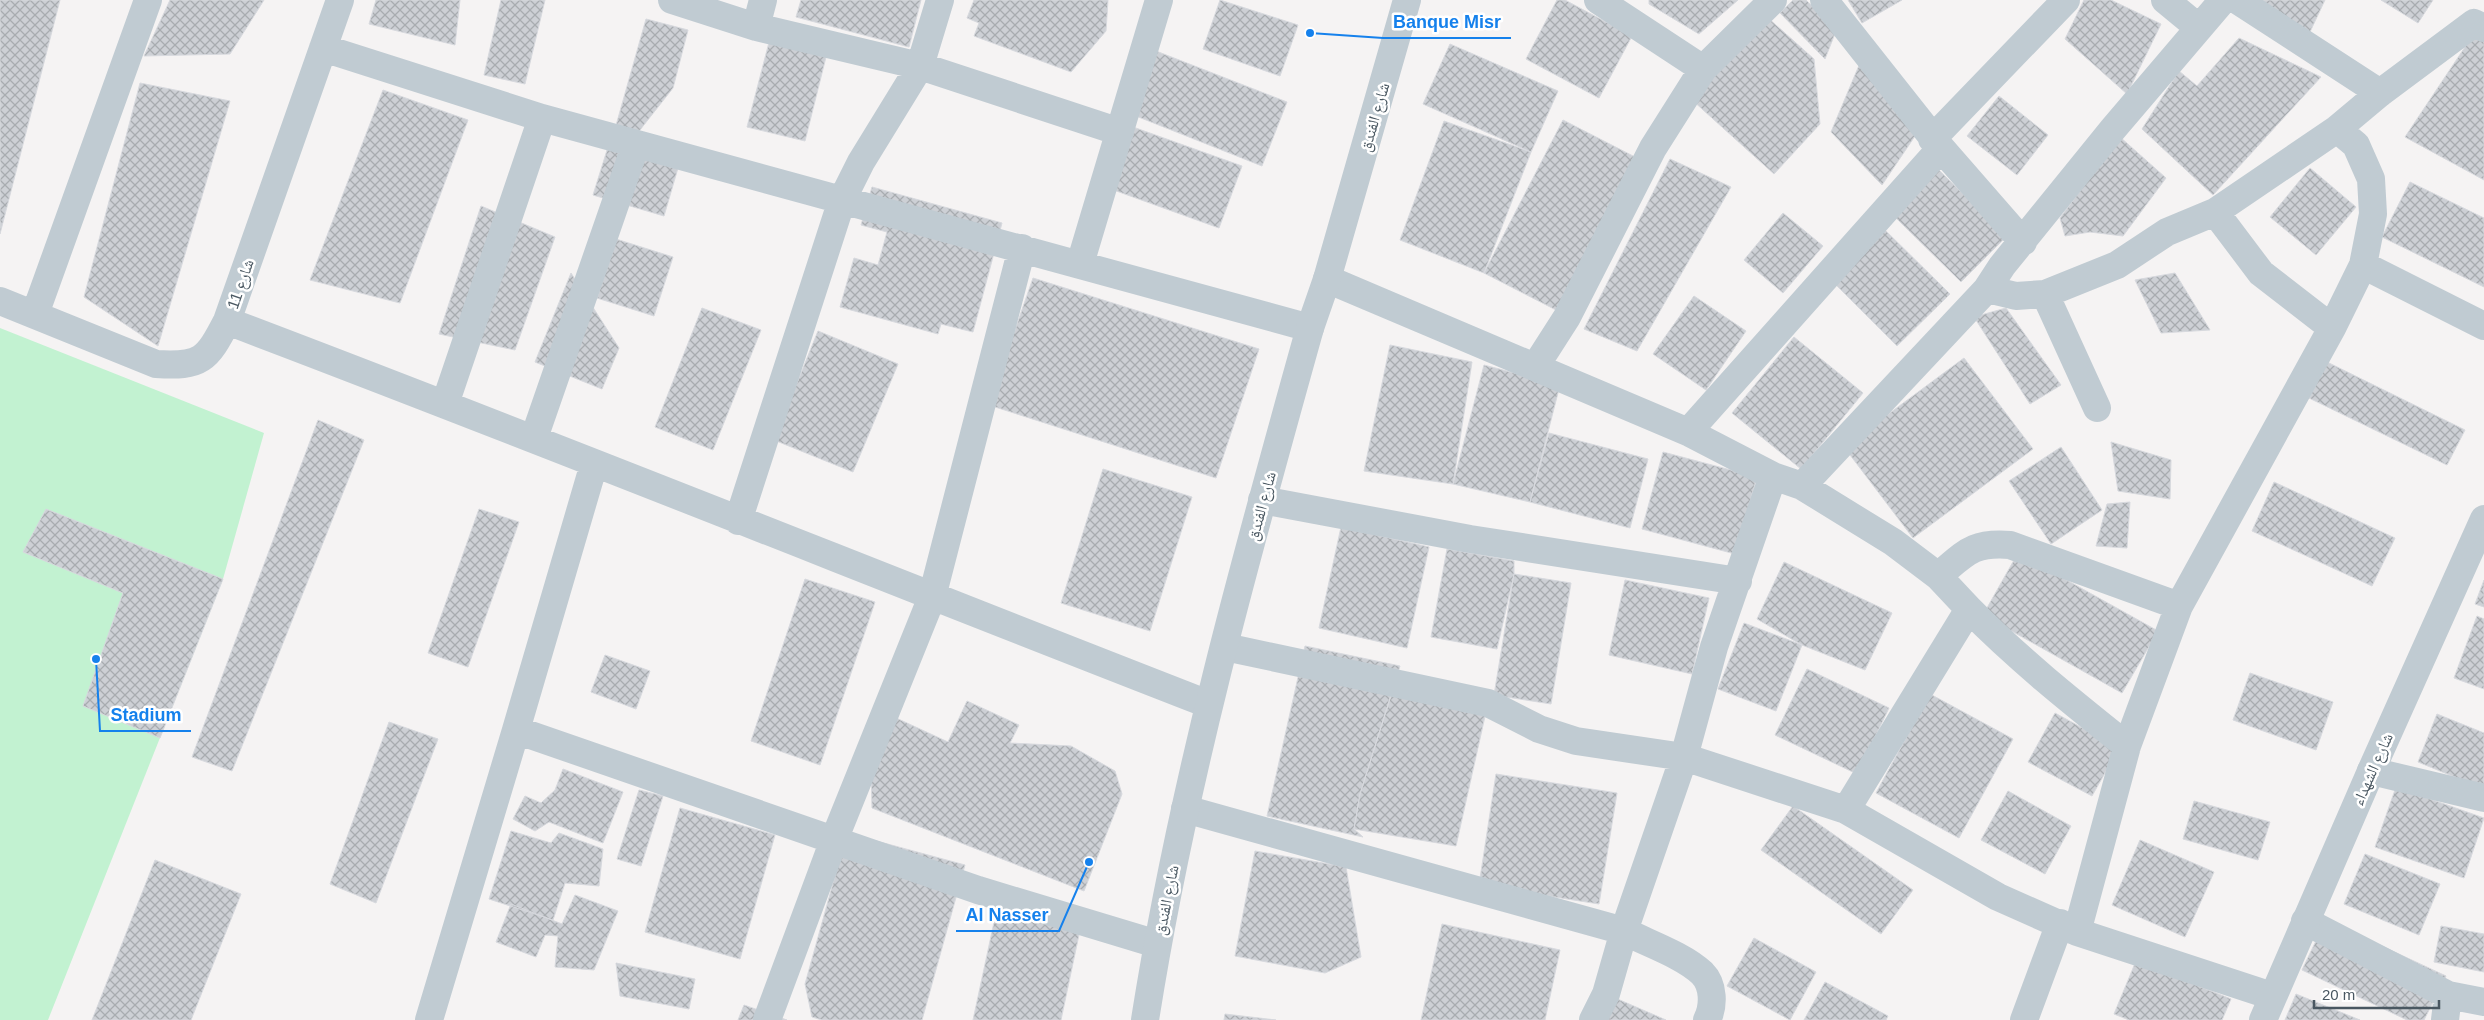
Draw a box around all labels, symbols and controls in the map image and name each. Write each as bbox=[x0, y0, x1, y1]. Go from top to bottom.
callout: Banque Misr bbox=[1383, 5, 1511, 38]
text: Banque Misr bbox=[1393, 12, 1501, 32]
street label: شارع الفندق bbox=[1357, 81, 1394, 154]
street label: شارع 11 bbox=[224, 257, 259, 312]
street label: شارع الفندق bbox=[1244, 470, 1281, 543]
callout: Stadium bbox=[100, 698, 191, 731]
text: Stadium bbox=[110, 705, 182, 725]
street label: شارع الشهداء bbox=[2349, 731, 2398, 809]
street label: شارع الفندق bbox=[1151, 864, 1184, 937]
callout: Al Nasser bbox=[956, 898, 1059, 931]
text: Al Nasser bbox=[965, 905, 1049, 925]
scale bar bbox=[2314, 978, 2439, 1010]
text: 20 m bbox=[2322, 986, 2355, 1003]

